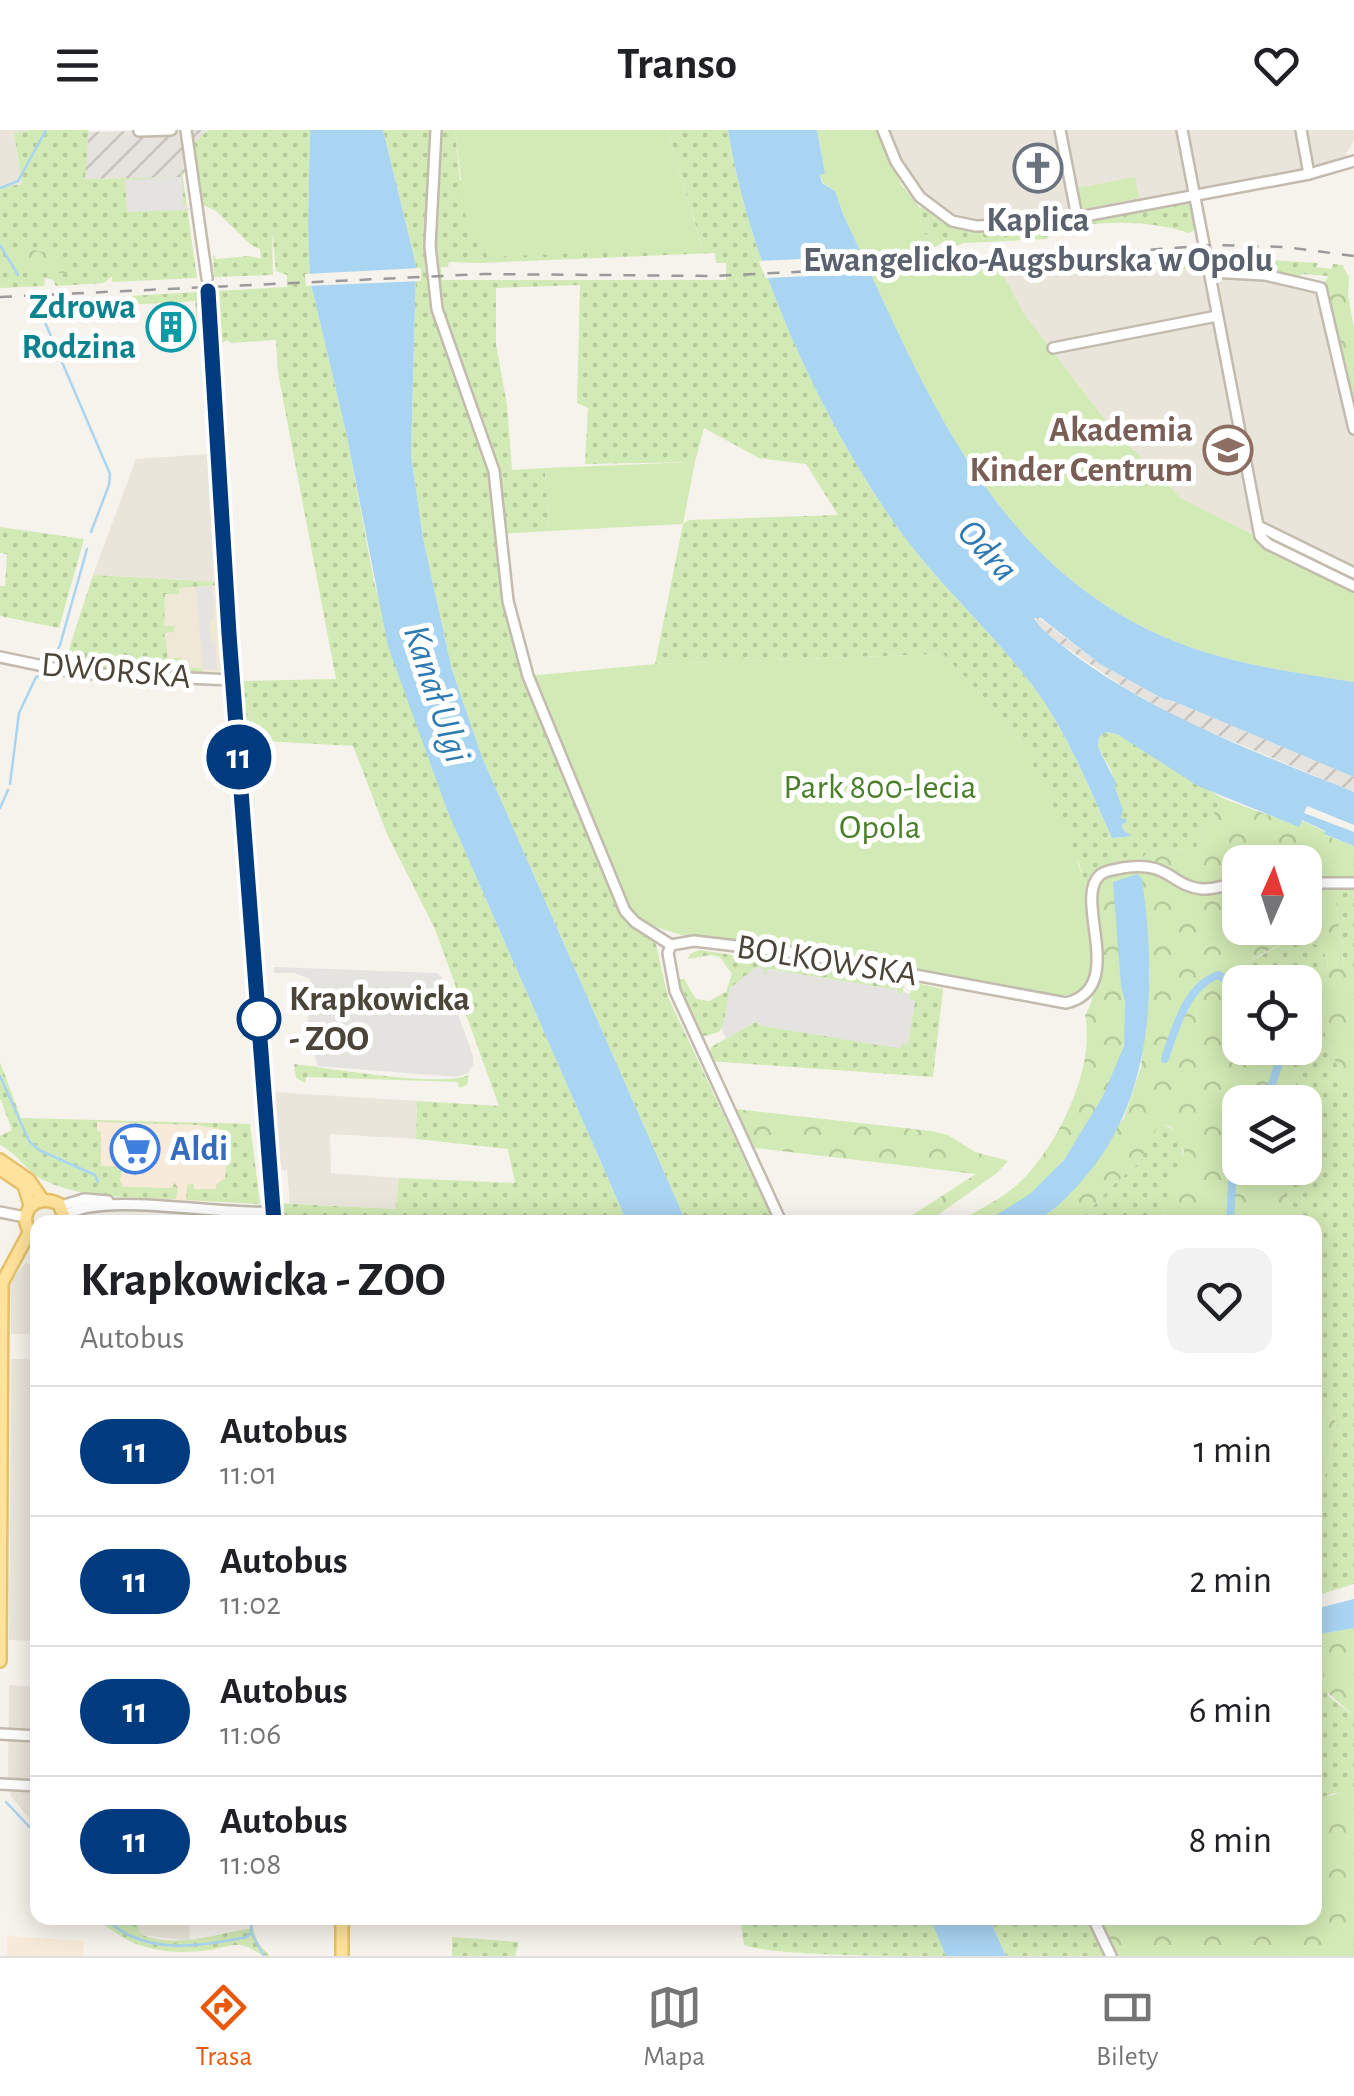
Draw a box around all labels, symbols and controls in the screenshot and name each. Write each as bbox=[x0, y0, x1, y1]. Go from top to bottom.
icon: menu bbox=[50, 38, 105, 93]
icon: heart bbox=[1249, 38, 1304, 93]
text: Transo bbox=[617, 42, 737, 87]
church icon: Kaplica Ewangelicko-Augsburska w Opolu bbox=[1012, 142, 1064, 194]
place label: Kaplica Ewangelicko-Augsburska w Opolu bbox=[803, 203, 1273, 278]
place label: Zdrowa Rodzina bbox=[21, 290, 136, 365]
building icon: Zdrowa Rodzina bbox=[145, 301, 197, 353]
place label: Akademia Kinder Centrum bbox=[969, 413, 1193, 488]
school or university icon: Akademia Kinder Centrum bbox=[1202, 424, 1254, 476]
water label: Odra bbox=[950, 513, 1024, 589]
water label: Kanał Ulgi bbox=[396, 621, 476, 767]
street label: DWORSKA bbox=[40, 647, 192, 695]
line badge: 11 bbox=[194, 724, 284, 790]
text: 11 bbox=[226, 740, 252, 775]
park label: Park 800-lecia Opola bbox=[783, 770, 977, 845]
north arrow bbox=[1222, 845, 1322, 945]
map controls bbox=[1222, 845, 1322, 1185]
street label: BOLKOWSKA bbox=[734, 929, 920, 993]
button: locate bbox=[1222, 965, 1322, 1065]
place label: Krapkowicka - ZOO bbox=[289, 982, 470, 1057]
marker: Krapkowicka - ZOO bbox=[238, 998, 280, 1040]
button: layers bbox=[1222, 1085, 1322, 1185]
supermarket icon: Aldi bbox=[109, 1123, 161, 1175]
place label: Aldi bbox=[170, 1132, 228, 1167]
button: heart bbox=[1167, 1248, 1272, 1353]
text: Krapkowicka - ZOO bbox=[80, 1257, 446, 1305]
text: Autobus bbox=[80, 1322, 184, 1354]
text: Autobus bbox=[220, 1413, 348, 1451]
text: 1 min bbox=[1193, 1432, 1272, 1470]
text: 11 bbox=[122, 1434, 148, 1469]
text: 11:01 bbox=[220, 1458, 277, 1490]
text: Autobus bbox=[220, 1543, 348, 1581]
text: 2 min bbox=[1189, 1562, 1272, 1600]
text: 11 bbox=[122, 1564, 148, 1599]
text: 11:02 bbox=[220, 1588, 281, 1620]
text: Autobus bbox=[220, 1673, 348, 1711]
text: 6 min bbox=[1189, 1692, 1272, 1730]
text: 11 bbox=[122, 1694, 148, 1729]
text: 11:06 bbox=[220, 1718, 281, 1750]
text: Autobus bbox=[220, 1803, 348, 1841]
text: 8 min bbox=[1189, 1822, 1272, 1860]
text: 11 bbox=[122, 1824, 148, 1859]
text: 11:08 bbox=[220, 1848, 281, 1880]
tab: Trasa bbox=[195, 1980, 252, 2074]
tab: Mapa bbox=[643, 1980, 705, 2074]
tab: Bilety bbox=[1096, 1980, 1159, 2074]

